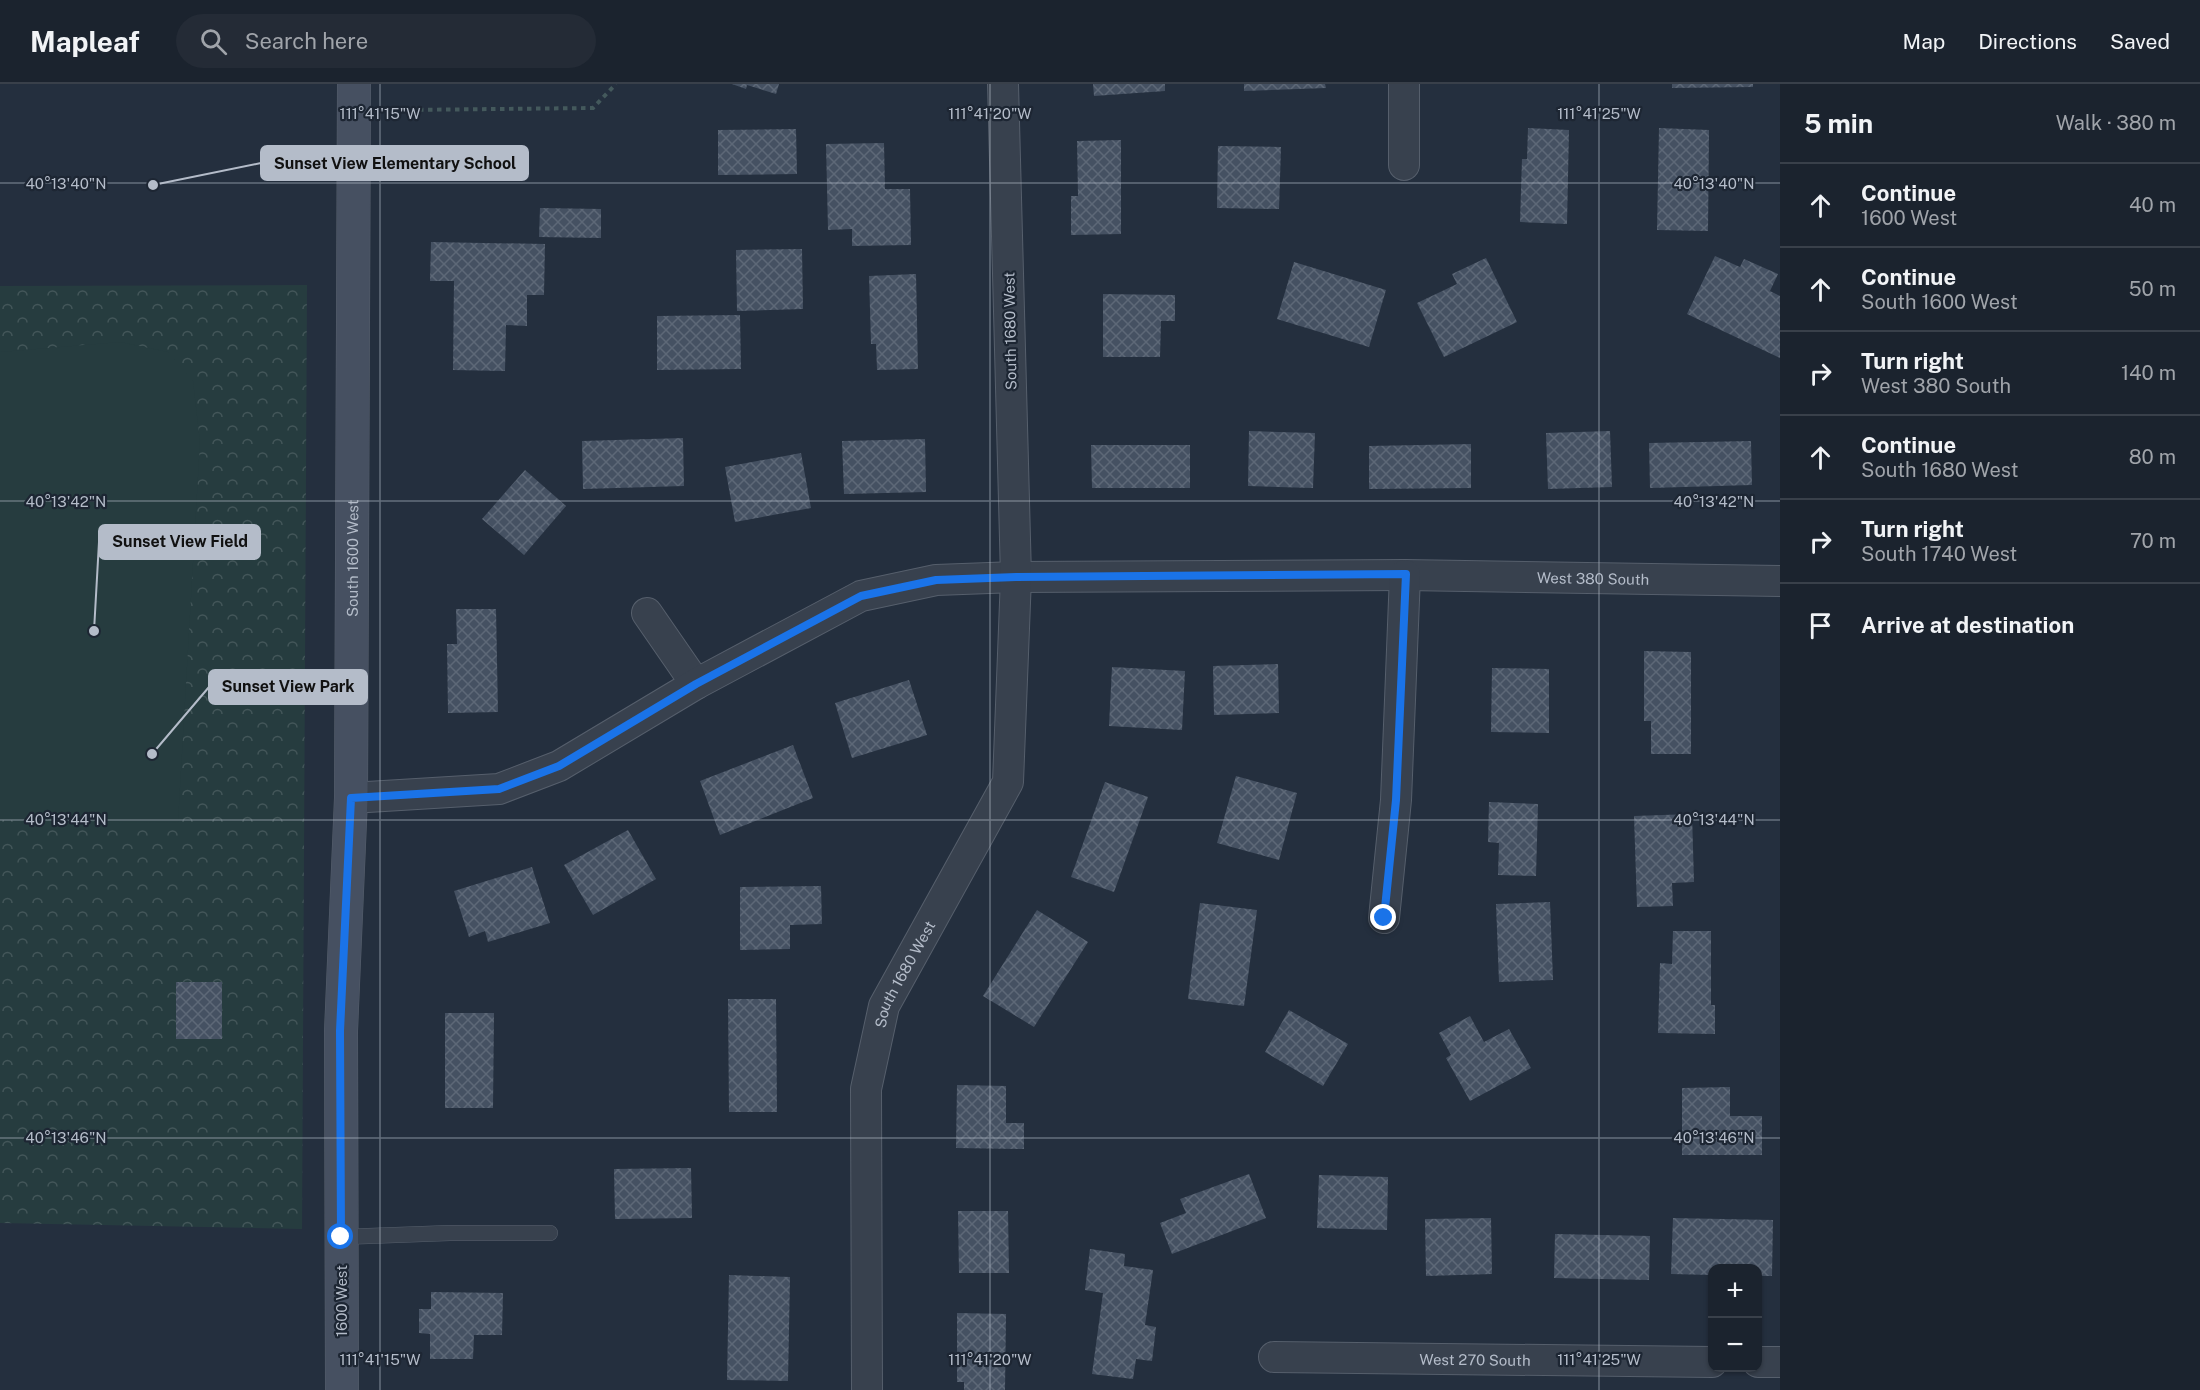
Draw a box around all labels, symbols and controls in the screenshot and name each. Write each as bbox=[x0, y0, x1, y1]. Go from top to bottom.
search box bbox=[176, 14, 596, 68]
text: Mapleaf bbox=[30, 25, 140, 58]
icon: search bbox=[197, 25, 230, 58]
text: Search here bbox=[245, 28, 368, 54]
text: Map bbox=[1903, 29, 1945, 54]
text: Directions bbox=[1978, 29, 2077, 54]
text: Saved bbox=[2110, 29, 2170, 54]
text: 111°41'15"W bbox=[340, 105, 420, 122]
text: 111°41'20"W bbox=[948, 105, 1032, 122]
text: 111°41'25"W bbox=[1557, 105, 1641, 122]
text: 5 min bbox=[1804, 108, 1873, 139]
text: Walk · 380 m bbox=[2056, 111, 2176, 135]
callout: Sunset View Elementary School bbox=[261, 146, 528, 180]
text: Sunset View Elementary School bbox=[274, 154, 516, 173]
text: 40°13'40"N bbox=[25, 175, 107, 192]
text: 40°13'40"N bbox=[1673, 175, 1755, 192]
text: Continue bbox=[1861, 180, 1956, 206]
icon: ahead bbox=[1804, 189, 1837, 222]
text: 40 m bbox=[2129, 193, 2176, 217]
text: 1600 West bbox=[1861, 206, 1957, 230]
text: Continue bbox=[1861, 264, 1956, 290]
street label: South 1680 West bbox=[1000, 272, 1020, 390]
icon: ahead bbox=[1804, 273, 1837, 306]
text: 50 m bbox=[2129, 277, 2176, 301]
text: South 1600 West bbox=[1861, 290, 2018, 314]
text: Turn right bbox=[1861, 348, 1964, 374]
icon: right bbox=[1804, 357, 1837, 390]
text: 140 m bbox=[2121, 361, 2176, 385]
text: West 380 South bbox=[1861, 374, 2011, 398]
text: Continue bbox=[1861, 432, 1956, 458]
icon: ahead bbox=[1804, 441, 1837, 474]
text: 80 m bbox=[2129, 445, 2176, 469]
text: South 1680 West bbox=[1861, 458, 2018, 482]
text: 40°13'42"N bbox=[26, 493, 106, 510]
text: 40°13'42"N bbox=[1674, 493, 1754, 510]
street label: South 1600 West bbox=[343, 499, 361, 617]
text: Turn right bbox=[1861, 516, 1964, 542]
callout: Sunset View Field bbox=[99, 525, 260, 559]
icon: right bbox=[1804, 525, 1837, 558]
text: 70 m bbox=[2130, 529, 2176, 553]
text: Sunset View Field bbox=[112, 532, 248, 551]
text: South 1740 West bbox=[1861, 542, 2017, 566]
street label: West 380 South bbox=[1537, 569, 1649, 587]
icon: arrive bbox=[1804, 609, 1837, 642]
text: Arrive at destination bbox=[1861, 612, 2074, 638]
callout: Sunset View Park bbox=[209, 670, 367, 704]
text: Sunset View Park bbox=[221, 677, 355, 696]
text: 40°13'44"N bbox=[25, 811, 107, 828]
text: 40°13'44"N bbox=[1673, 811, 1755, 828]
route end bbox=[1370, 904, 1396, 930]
street label: South 1680 West bbox=[871, 918, 938, 1029]
text: 40°13'46"N bbox=[25, 1129, 107, 1146]
text: 40°13'46"N bbox=[1673, 1129, 1755, 1146]
route start bbox=[327, 1223, 353, 1249]
map controls bbox=[1708, 1264, 1762, 1372]
button: + bbox=[1708, 1264, 1762, 1318]
street label: 1600 West bbox=[333, 1265, 350, 1337]
button: − bbox=[1708, 1318, 1762, 1372]
street label: West 270 South bbox=[1419, 1350, 1531, 1368]
text: 111°41'15"W bbox=[340, 1351, 420, 1368]
text: 111°41'20"W bbox=[948, 1351, 1032, 1368]
text: 111°41'25"W bbox=[1557, 1351, 1641, 1368]

